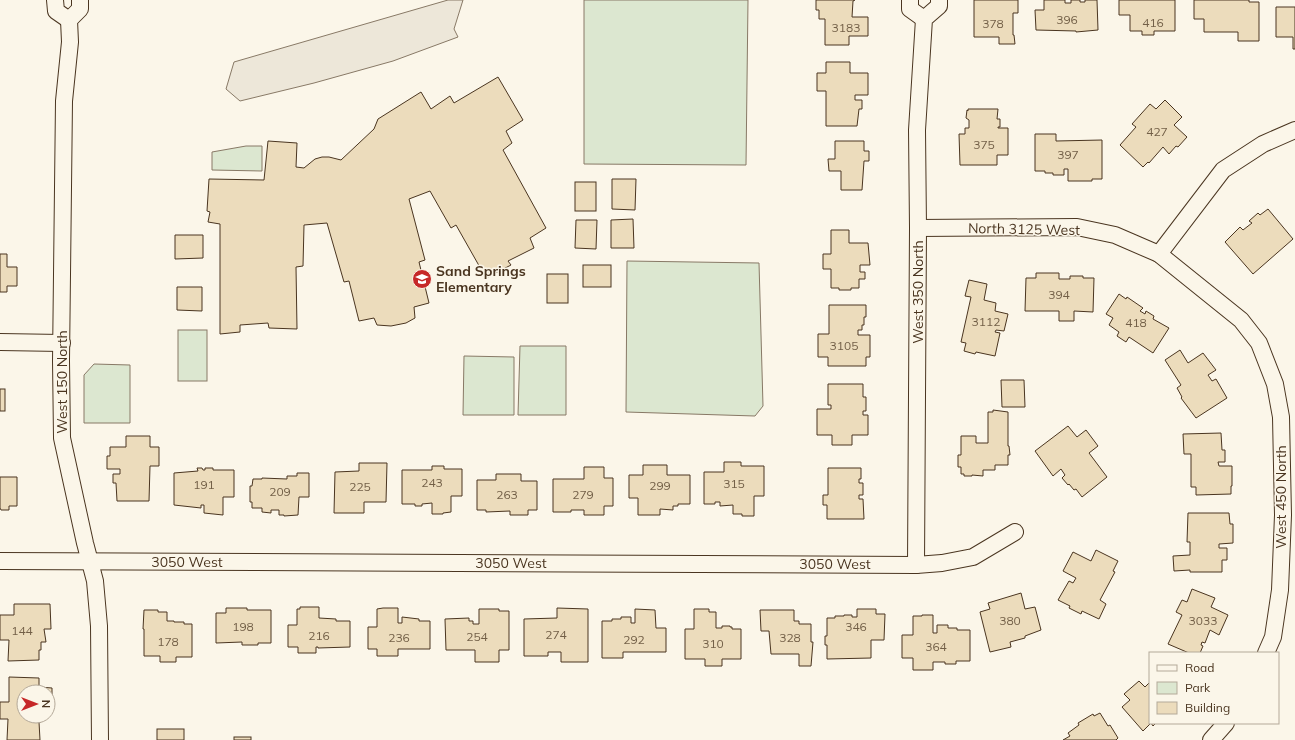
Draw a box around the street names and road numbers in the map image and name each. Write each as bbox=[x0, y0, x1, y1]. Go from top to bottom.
street label: North 3125 West bbox=[968, 219, 1080, 239]
street label: West 350 North bbox=[909, 240, 927, 344]
street label: West 150 North bbox=[53, 330, 71, 434]
street label: West 450 North bbox=[1272, 445, 1290, 549]
street label: 3050 West bbox=[151, 553, 223, 571]
street label: 3050 West bbox=[475, 554, 547, 572]
street label: 3050 West bbox=[799, 555, 871, 573]

